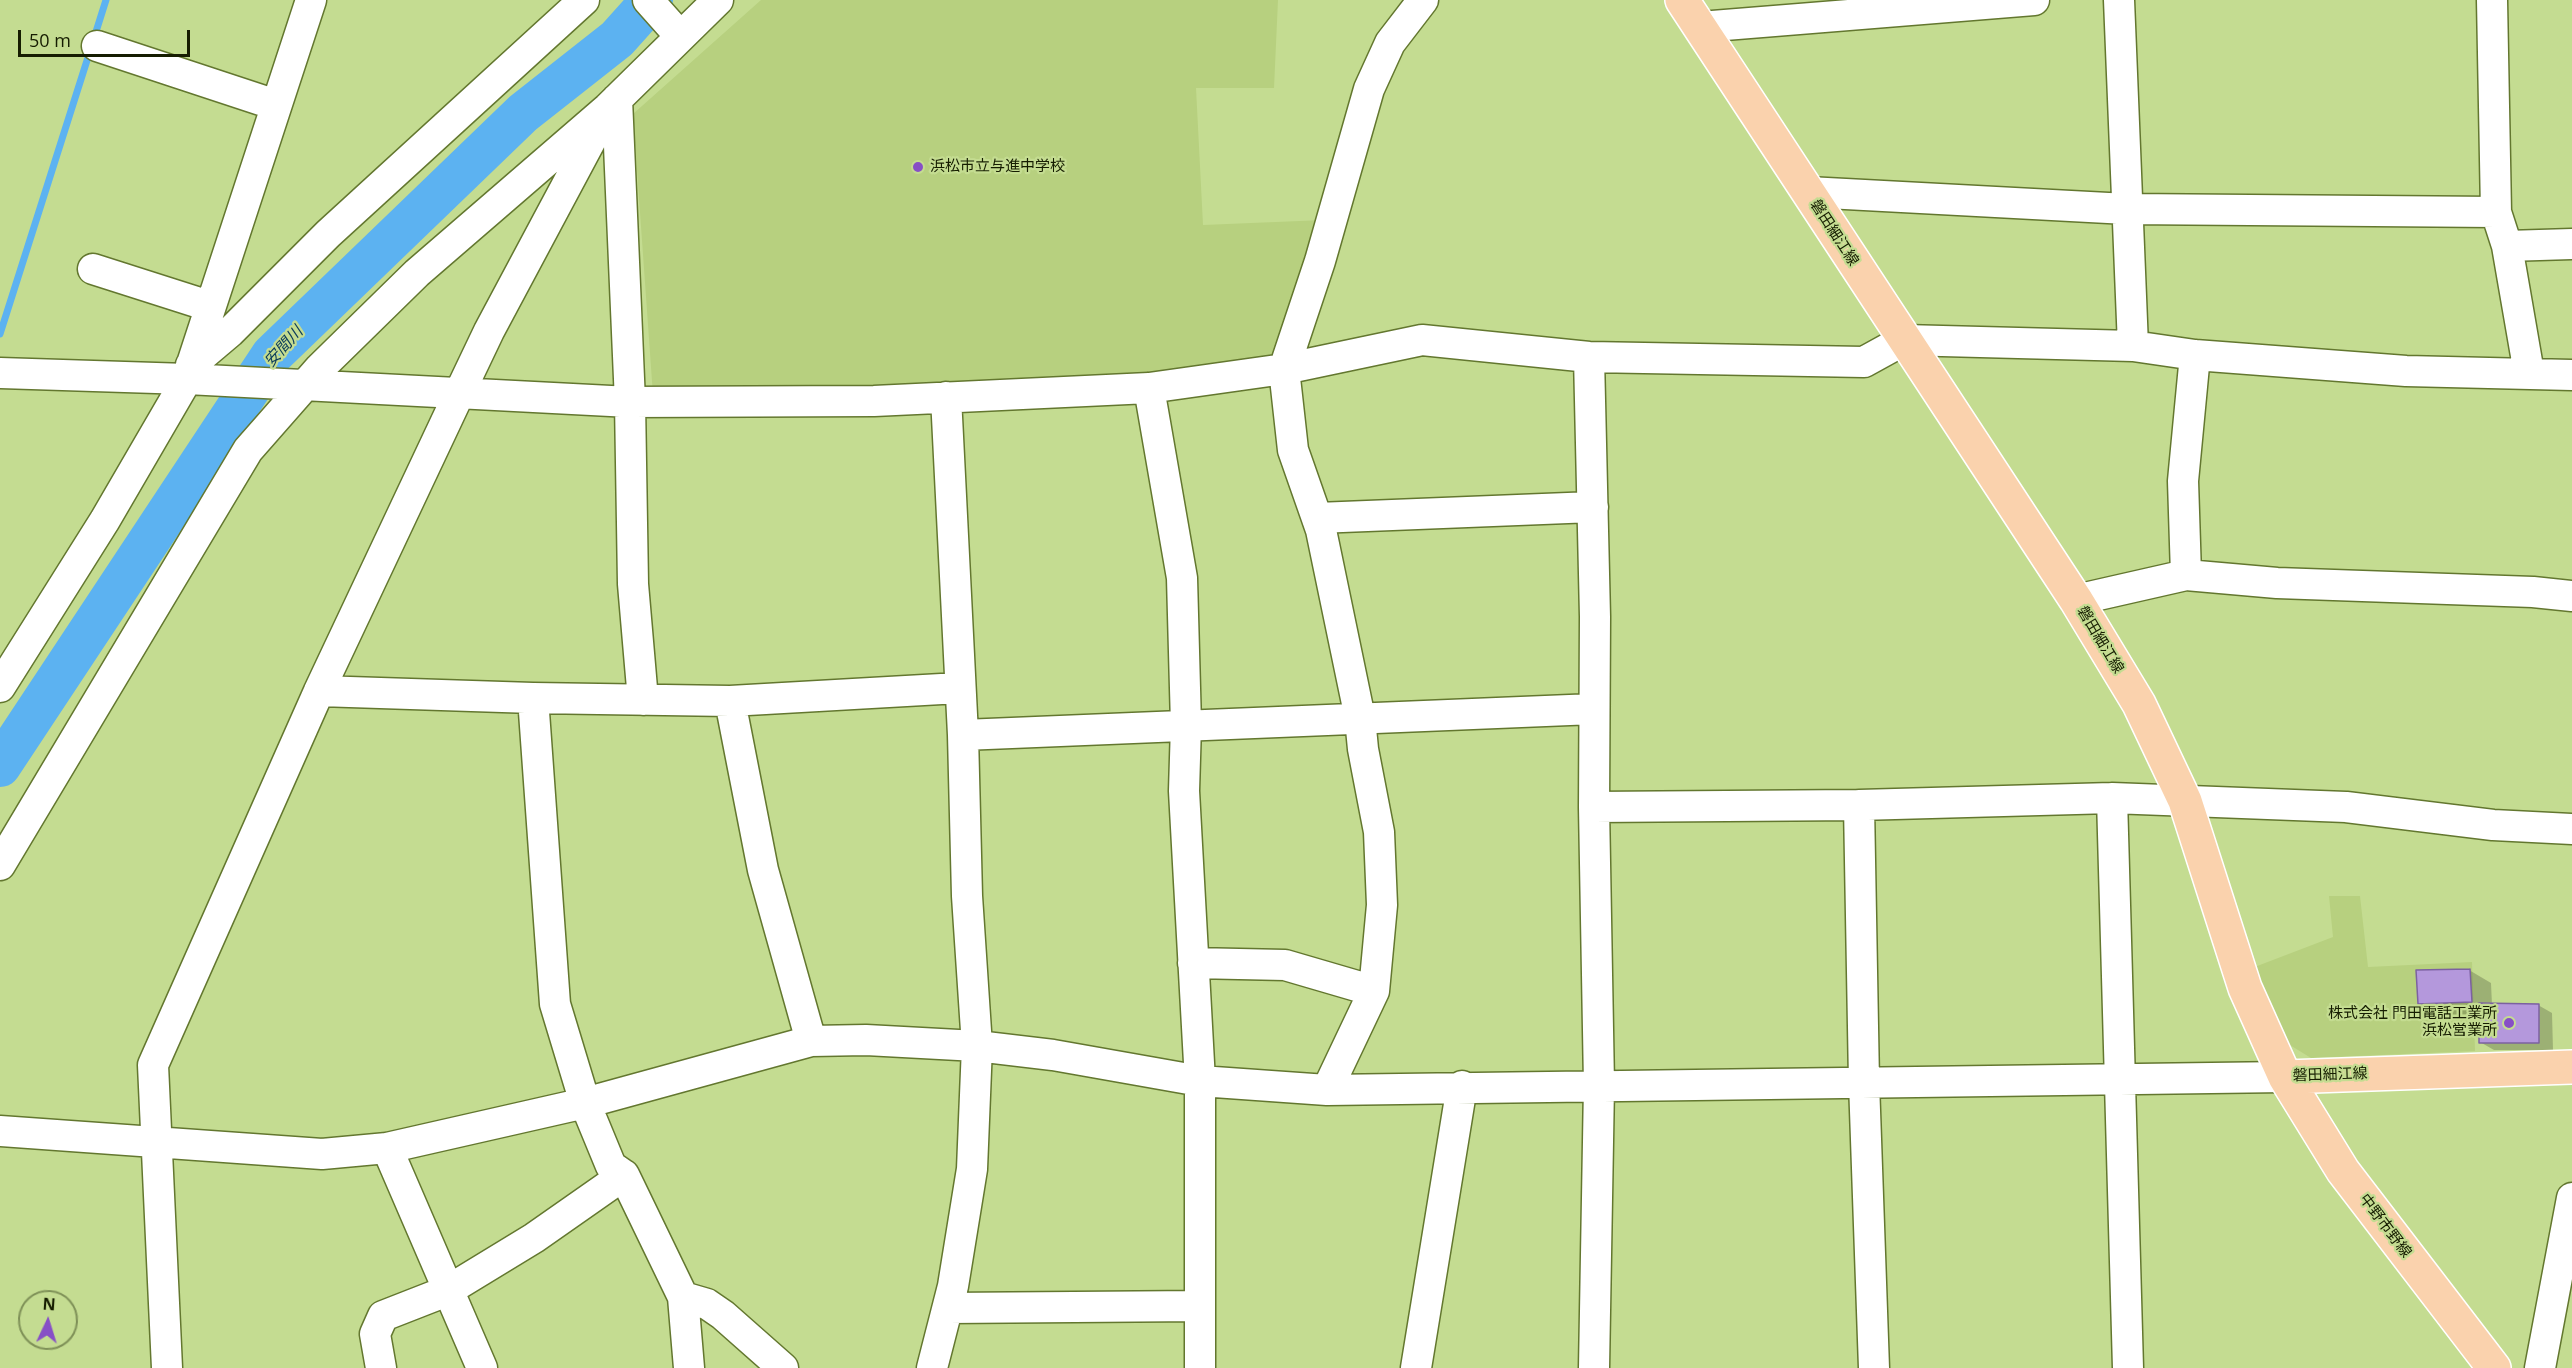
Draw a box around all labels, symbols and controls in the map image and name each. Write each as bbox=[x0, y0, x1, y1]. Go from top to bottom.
scale bar bbox=[21, 18, 194, 56]
text: 50 m bbox=[29, 28, 71, 52]
place label: 浜松市立与進中学校 bbox=[930, 158, 1065, 176]
marker: 浜松市立与進中学校 bbox=[911, 160, 925, 174]
street label: 磐田細江線 bbox=[1806, 197, 1862, 269]
water label: 安間川 bbox=[261, 323, 307, 371]
street label: 磐田細江線 bbox=[2073, 603, 2127, 677]
place label: 株式会社 門田電話工業所 浜松営業所 bbox=[2328, 1005, 2497, 1040]
marker: 株式会社 門田電話工業所 浜松営業所 bbox=[2502, 1016, 2516, 1030]
street label: 磐田細江線 bbox=[2292, 1065, 2368, 1085]
street label: 中野市野線 bbox=[2355, 1191, 2415, 1261]
north arrow bbox=[18, 1290, 78, 1350]
text: N bbox=[42, 1293, 56, 1315]

